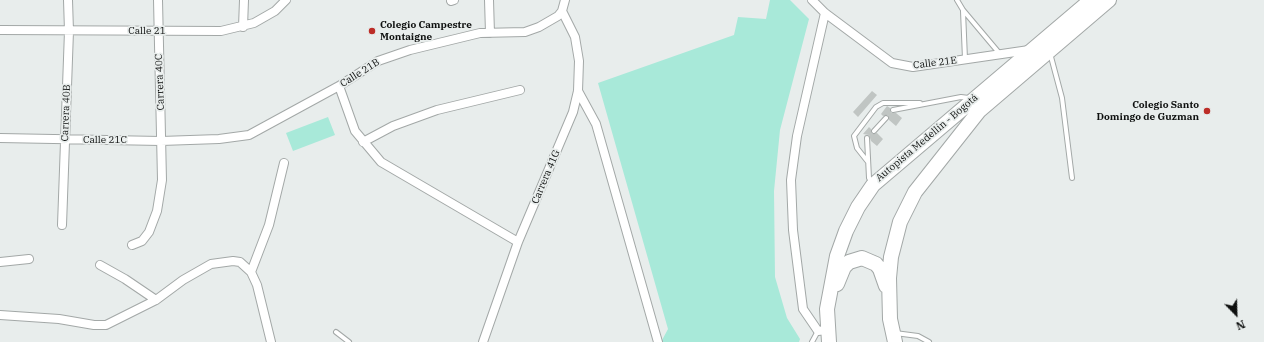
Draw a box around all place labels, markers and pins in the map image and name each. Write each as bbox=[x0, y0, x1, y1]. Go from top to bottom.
place label: Colegio Campestre Montaigne bbox=[380, 19, 472, 42]
marker: Colegio Campestre Montaigne bbox=[367, 26, 377, 36]
place label: Colegio Santo Domingo de Guzman bbox=[1097, 99, 1199, 122]
marker: Colegio Santo Domingo de Guzman bbox=[1202, 106, 1212, 116]

